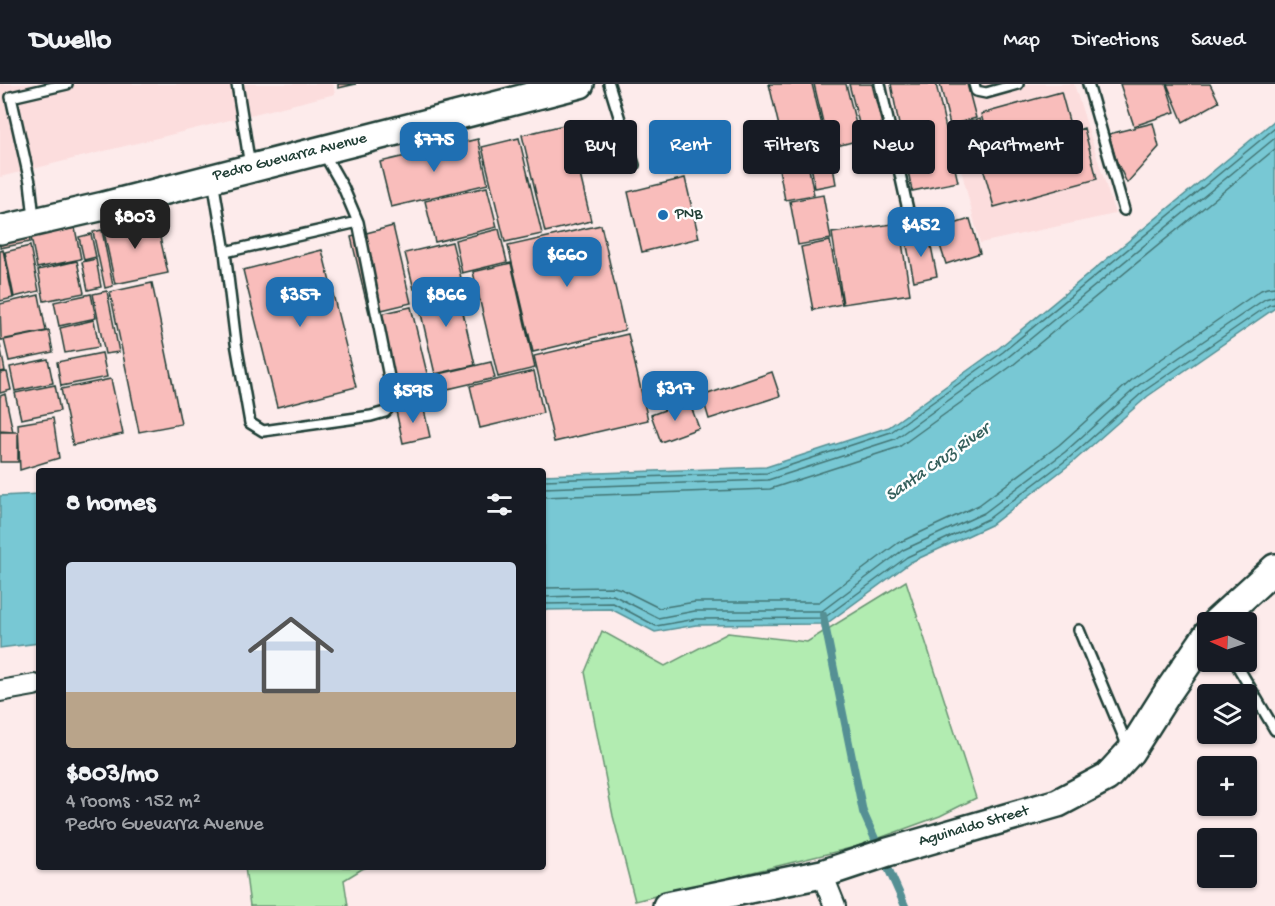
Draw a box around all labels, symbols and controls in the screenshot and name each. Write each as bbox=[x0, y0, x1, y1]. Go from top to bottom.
text: Dwello bbox=[30, 25, 111, 58]
text: Map bbox=[1003, 29, 1040, 54]
text: Directions bbox=[1073, 29, 1158, 54]
text: Saved bbox=[1191, 29, 1245, 54]
chip: Buy bbox=[564, 120, 637, 174]
chip: Rent bbox=[649, 120, 731, 174]
chip: Filters bbox=[743, 120, 840, 174]
chip: New bbox=[852, 120, 935, 174]
chip: Apartment bbox=[947, 120, 1083, 174]
pin: $775 bbox=[398, 122, 470, 173]
street label: Pedro Guevarra Avenue bbox=[210, 129, 370, 187]
text: $775 bbox=[414, 130, 454, 153]
pin: $803 bbox=[99, 199, 171, 250]
place label: PNB bbox=[674, 206, 703, 225]
text: $803 bbox=[114, 207, 156, 230]
pin: $452 bbox=[885, 207, 957, 258]
marker: PNB bbox=[656, 208, 670, 222]
text: $452 bbox=[902, 215, 940, 238]
pin: $660 bbox=[531, 237, 603, 288]
text: $660 bbox=[547, 245, 587, 268]
pin: $357 bbox=[264, 277, 336, 328]
pin: $866 bbox=[410, 277, 482, 328]
text: $357 bbox=[280, 285, 320, 308]
text: $866 bbox=[426, 285, 466, 308]
pin: $317 bbox=[639, 371, 711, 422]
pin: $595 bbox=[377, 373, 449, 424]
text: $317 bbox=[656, 379, 694, 402]
text: $595 bbox=[393, 381, 433, 404]
water label: Santa Cruz River bbox=[882, 417, 997, 507]
icon: filters bbox=[483, 488, 516, 521]
text: 8 homes bbox=[66, 489, 155, 520]
icon: home bbox=[237, 601, 345, 709]
north arrow bbox=[1197, 612, 1257, 672]
map controls bbox=[1197, 612, 1257, 888]
button: layers bbox=[1197, 684, 1257, 744]
button: + bbox=[1197, 756, 1257, 816]
text: $803/mo bbox=[66, 760, 158, 791]
text: 4 rooms · 152 m² bbox=[66, 791, 201, 814]
street label: Aguinaldo Street bbox=[917, 802, 1033, 852]
text: Pedro Guevarra Avenue bbox=[66, 814, 264, 837]
button: − bbox=[1197, 828, 1257, 888]

